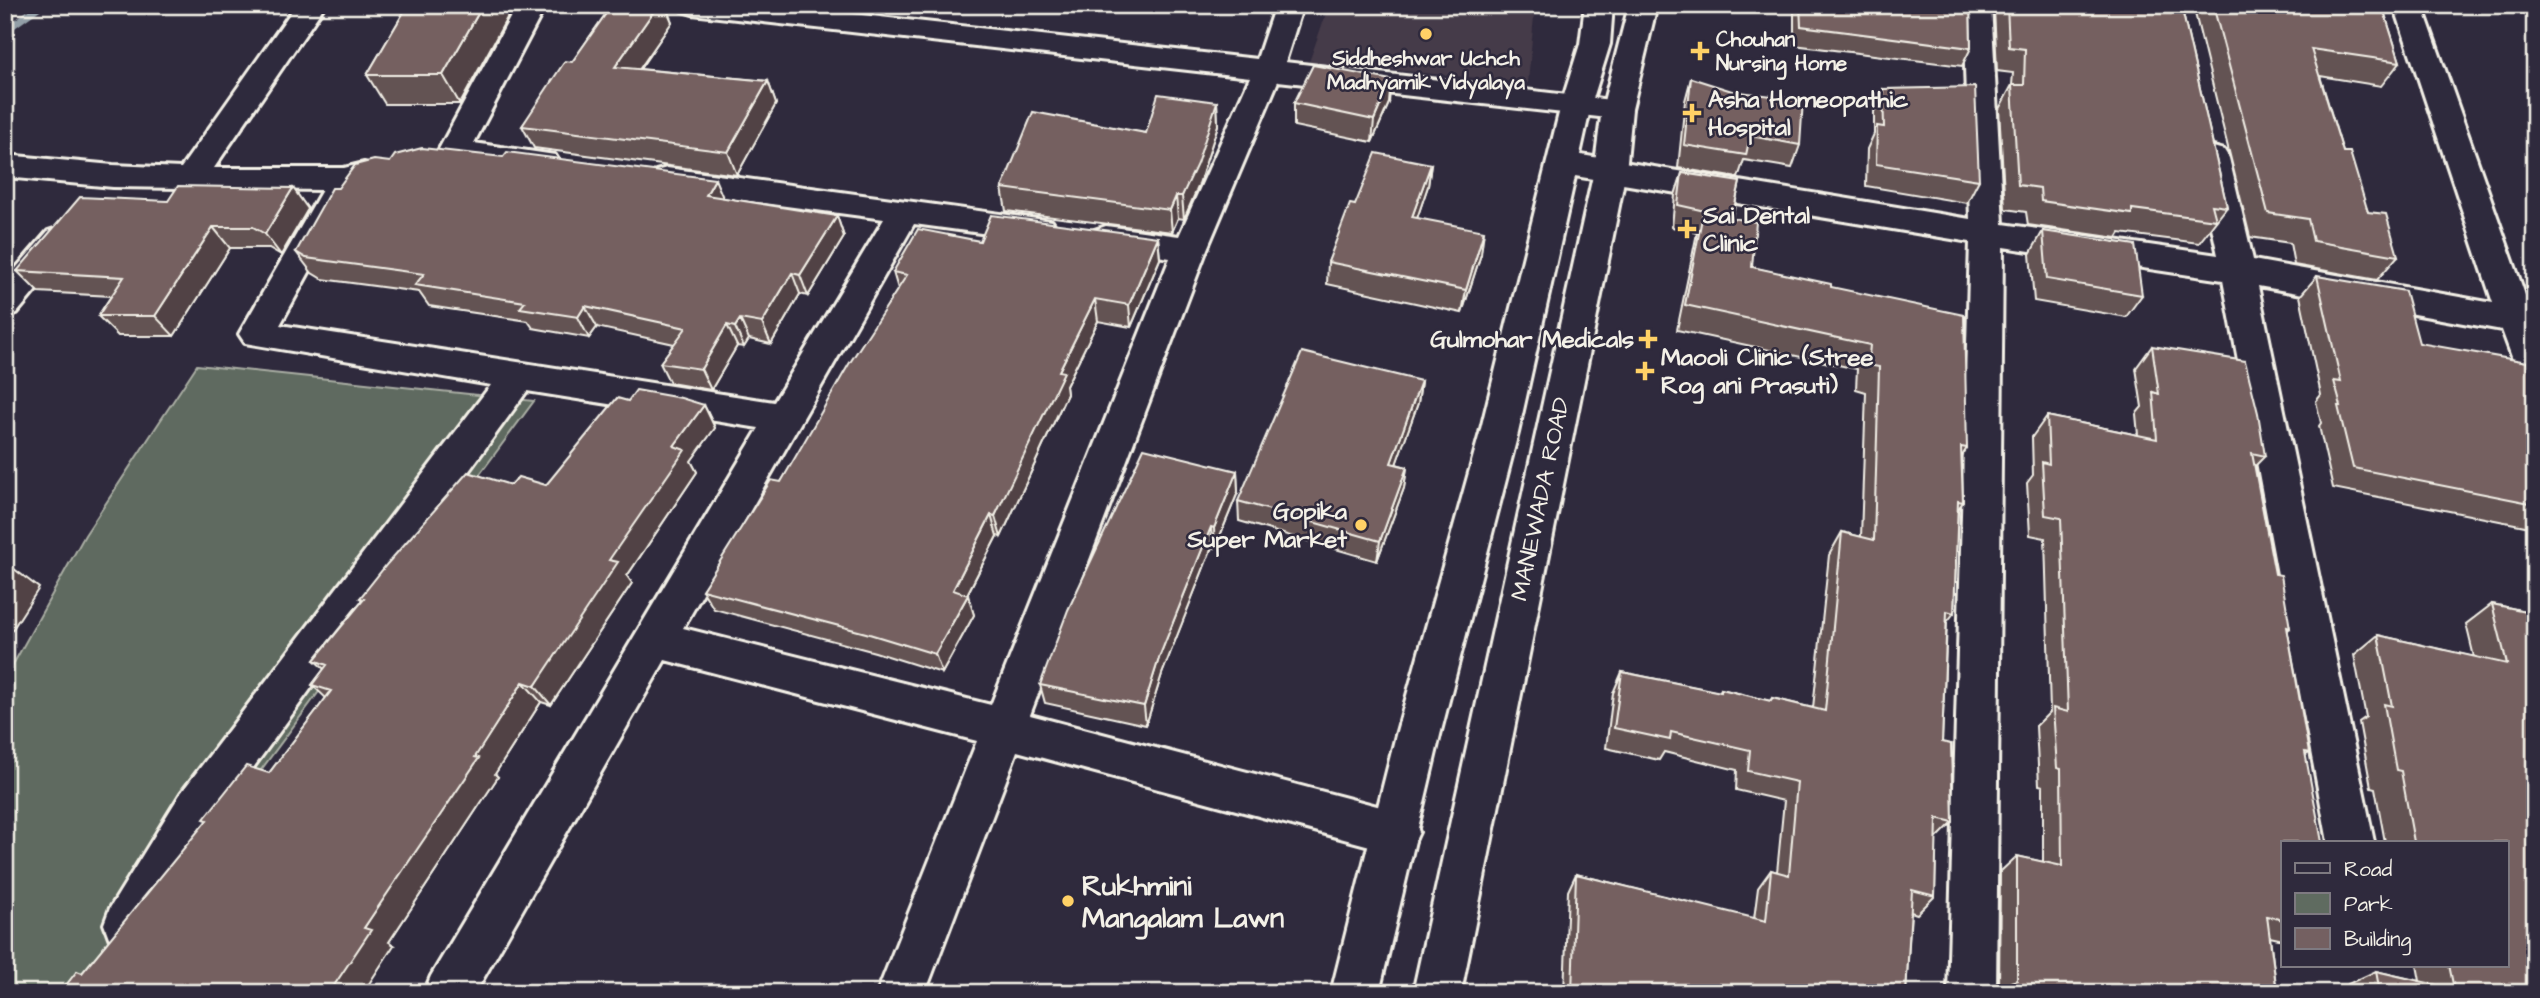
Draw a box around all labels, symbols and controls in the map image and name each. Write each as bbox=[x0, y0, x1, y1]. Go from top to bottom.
place label: Chouhan Nursing Home bbox=[1716, 25, 1848, 80]
marker: Siddheshwar Uchch Madhyamik Vidyalaya bbox=[1418, 26, 1434, 42]
marker: Chouhan Nursing Home bbox=[1690, 41, 1710, 61]
place label: Siddheshwar Uchch Madhyamik Vidyalaya bbox=[1327, 44, 1525, 100]
place label: Asha Homeopathic Hospital bbox=[1708, 83, 1908, 145]
marker: Asha Homeopathic Hospital bbox=[1682, 103, 1702, 123]
place label: Sai Dental Clinic bbox=[1702, 199, 1810, 261]
marker: Sai Dental Clinic bbox=[1677, 219, 1697, 239]
place label: Gulmohar Medicals bbox=[1430, 323, 1634, 357]
marker: Gulmohar Medicals bbox=[1640, 331, 1656, 347]
place label: Maooli Clinic (Stree Rog ani Prasuti) bbox=[1661, 341, 1873, 404]
marker: Maooli Clinic (Stree Rog ani Prasuti) bbox=[1635, 361, 1655, 381]
street label: MANEWADA ROAD bbox=[1503, 394, 1579, 604]
place label: Gopika Super Market bbox=[1186, 495, 1348, 557]
marker: Gopika Super Market bbox=[1353, 517, 1369, 533]
legend bbox=[2281, 841, 2508, 967]
text: Road bbox=[2344, 855, 2392, 884]
place label: Rukhmini Mangalam Lawn bbox=[1082, 867, 1284, 940]
text: Park bbox=[2344, 890, 2393, 919]
marker: Rukhmini Mangalam Lawn bbox=[1060, 893, 1076, 909]
text: Building bbox=[2344, 925, 2412, 956]

